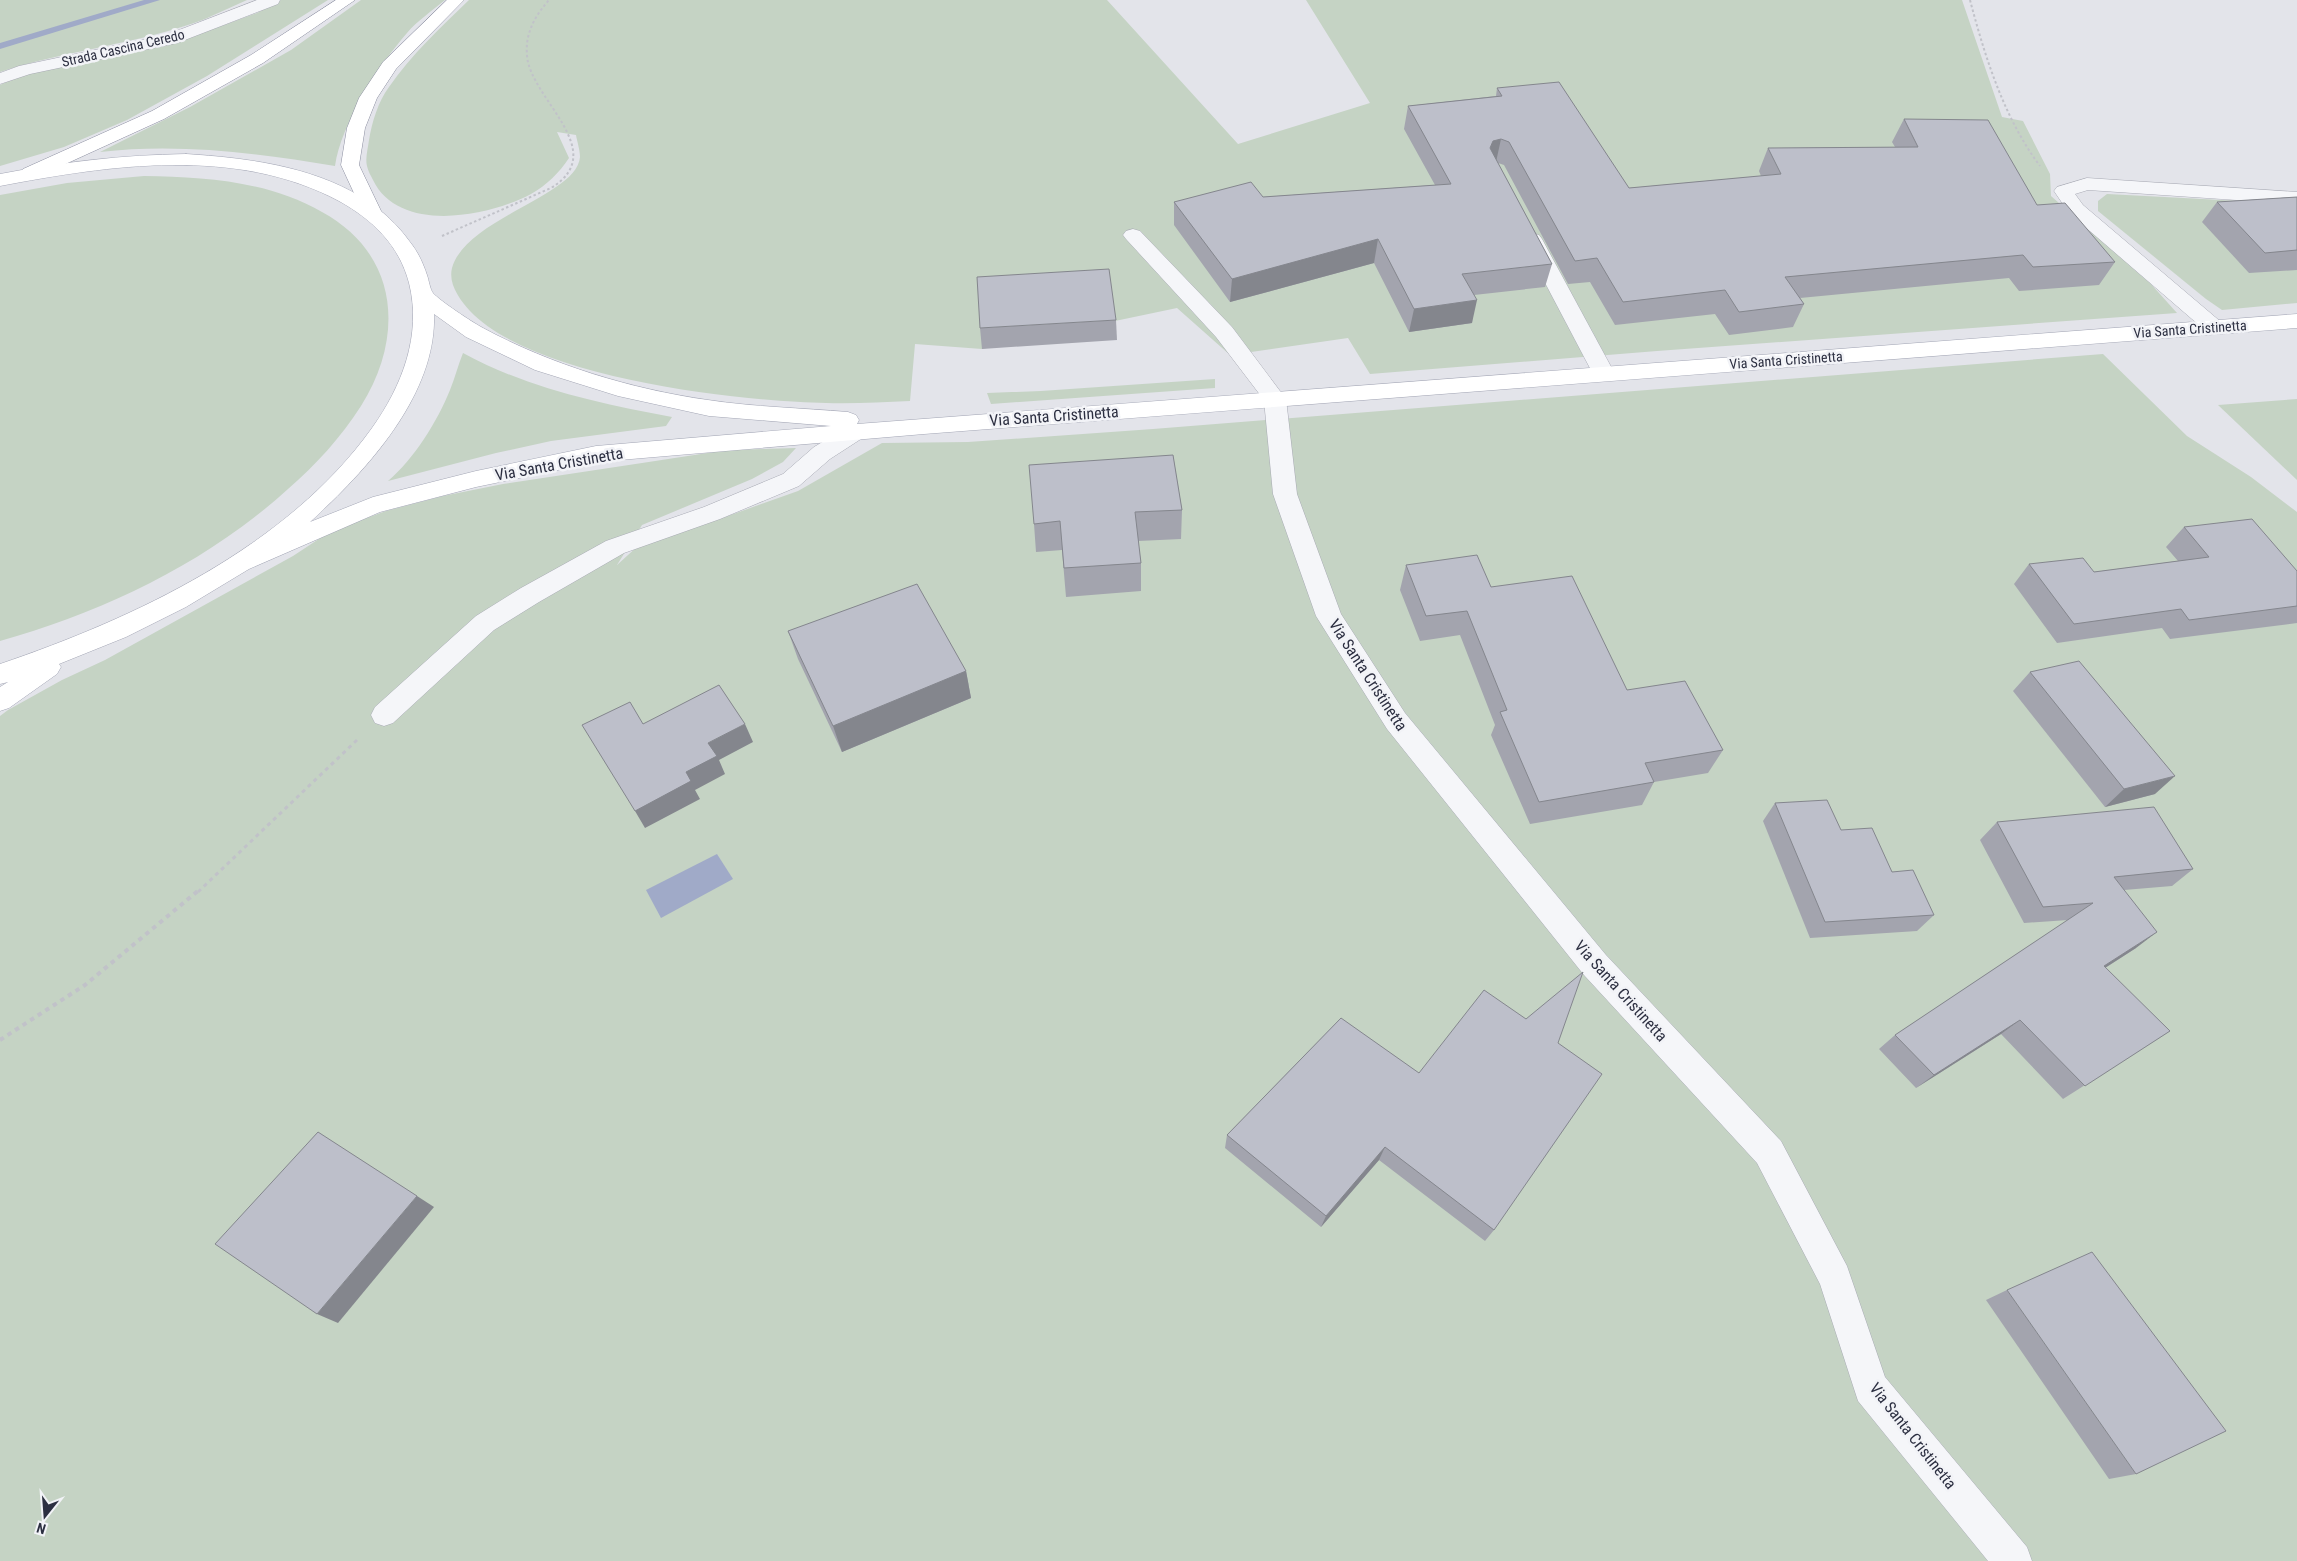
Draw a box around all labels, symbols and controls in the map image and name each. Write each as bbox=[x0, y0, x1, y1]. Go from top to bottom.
street label: Strada Cascina Ceredo bbox=[60, 26, 186, 70]
street label: Via Santa Cristinetta bbox=[2133, 317, 2247, 341]
street label: Via Santa Cristinetta bbox=[1729, 348, 1843, 372]
street label: Via Santa Cristinetta bbox=[989, 402, 1119, 430]
street label: Via Santa Cristinetta bbox=[494, 443, 624, 485]
street label: Via Santa Cristinetta bbox=[1325, 616, 1411, 734]
street label: Via Santa Cristinetta bbox=[1571, 937, 1671, 1045]
street label: Via Santa Cristinetta bbox=[1866, 1379, 1960, 1493]
north arrow bbox=[20, 1491, 70, 1541]
text: N bbox=[35, 1520, 48, 1537]

